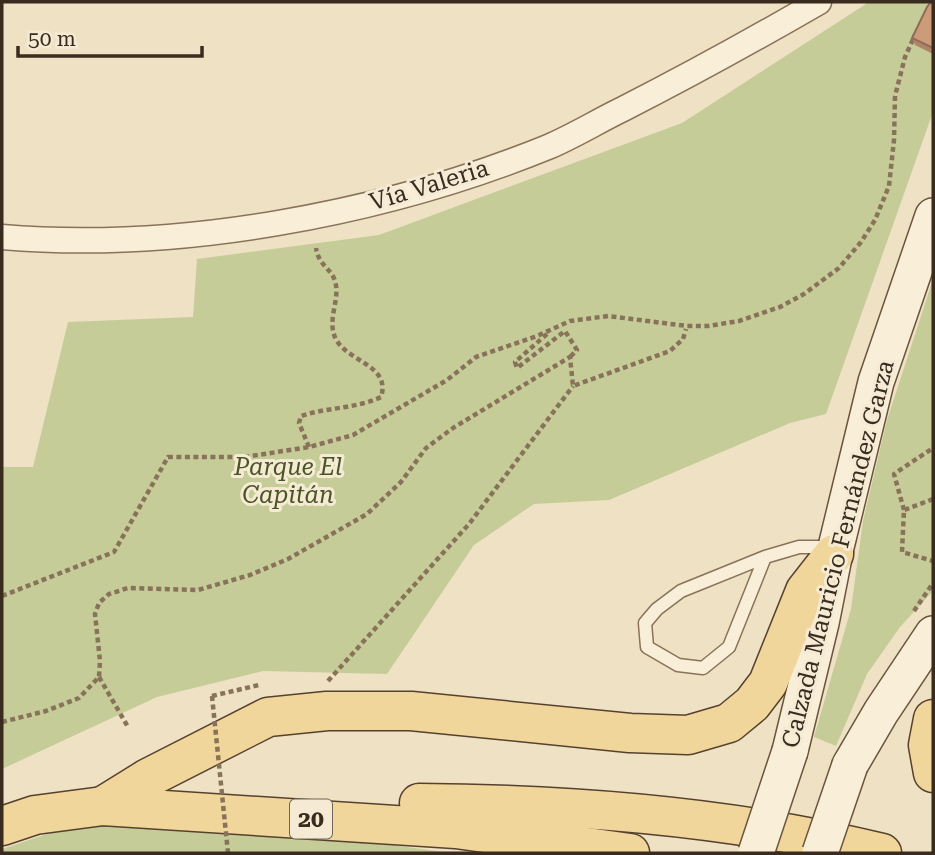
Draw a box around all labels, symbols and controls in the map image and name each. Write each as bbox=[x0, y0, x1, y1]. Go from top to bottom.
scale bar bbox=[18, 14, 201, 58]
text: 50 m bbox=[28, 27, 76, 51]
street label: Vía Valeria bbox=[366, 154, 492, 216]
street label: Calzada Mauricio Fernández Garza bbox=[776, 357, 900, 751]
park label: Parque El Capitán bbox=[233, 453, 342, 509]
road number: 20 bbox=[290, 800, 332, 838]

